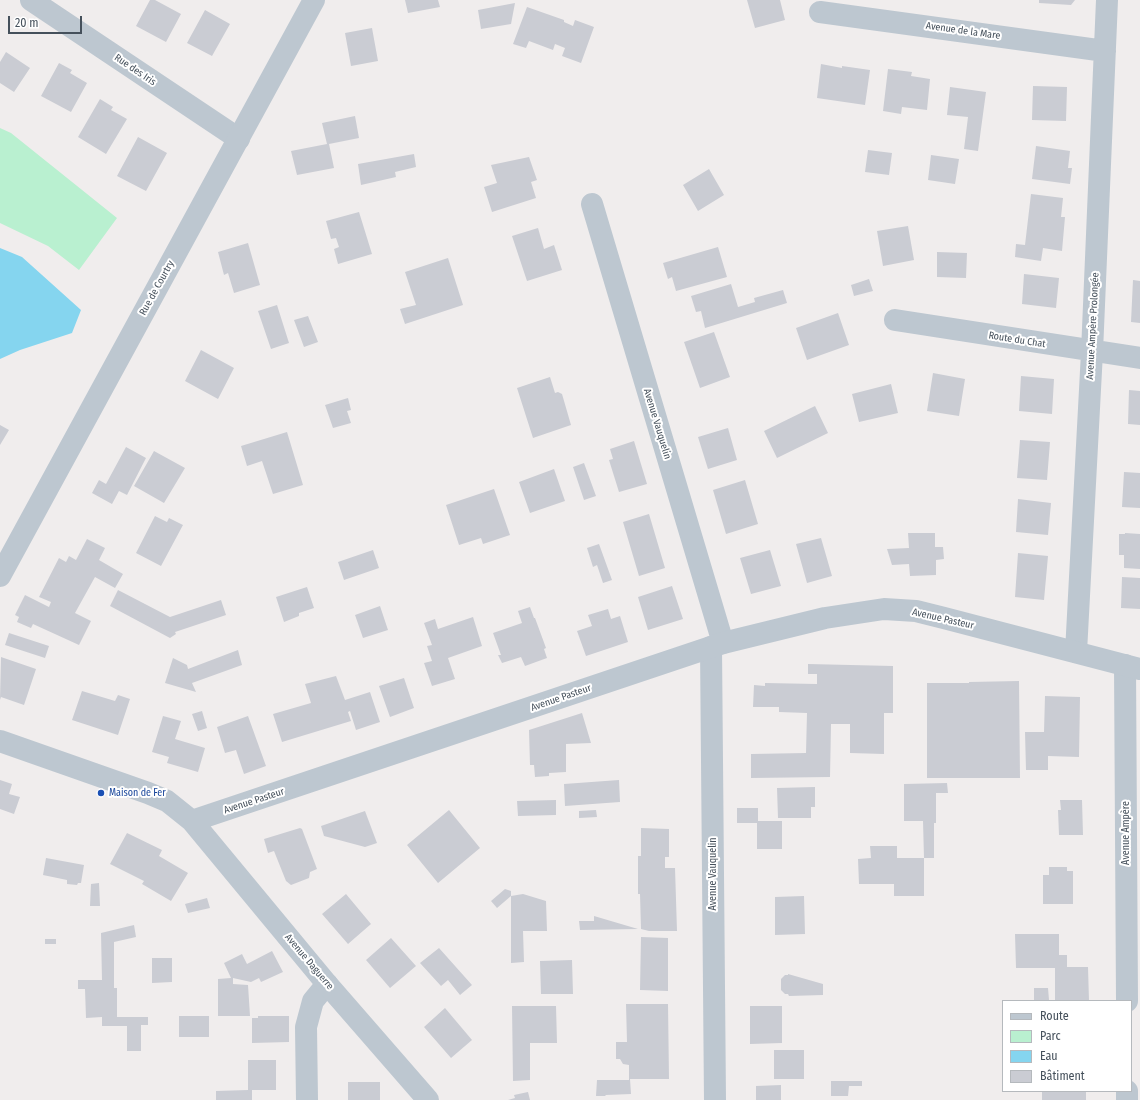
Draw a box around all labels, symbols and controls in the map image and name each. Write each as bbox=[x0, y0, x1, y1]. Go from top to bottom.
scale bar bbox=[10, 8, 84, 34]
text: 20 m bbox=[15, 16, 39, 30]
street label: Avenue de la Mare bbox=[925, 20, 1001, 42]
street label: Rue des Iris bbox=[112, 52, 158, 88]
street label: Rue de Courtry bbox=[137, 259, 177, 317]
street label: Avenue Ampère Prolongée bbox=[1084, 272, 1102, 380]
street label: Route du Chat bbox=[988, 330, 1046, 350]
street label: Avenue Vauquelin bbox=[641, 387, 673, 461]
street label: Avenue Pasteur bbox=[911, 606, 975, 632]
street label: Avenue Pasteur bbox=[529, 682, 593, 714]
street label: Avenue Pasteur bbox=[222, 786, 286, 816]
place label: Maison de Fer bbox=[109, 787, 166, 799]
marker: Maison de Fer bbox=[96, 788, 106, 798]
street label: Avenue Ampère bbox=[1120, 801, 1132, 865]
street label: Avenue Vauquelin bbox=[707, 837, 719, 911]
street label: Avenue Daguerre bbox=[282, 932, 336, 992]
legend bbox=[1002, 1000, 1132, 1092]
text: Route bbox=[1040, 1009, 1069, 1023]
text: Parc bbox=[1040, 1029, 1061, 1043]
text: Eau bbox=[1040, 1049, 1058, 1063]
text: Bâtiment bbox=[1040, 1069, 1085, 1083]

